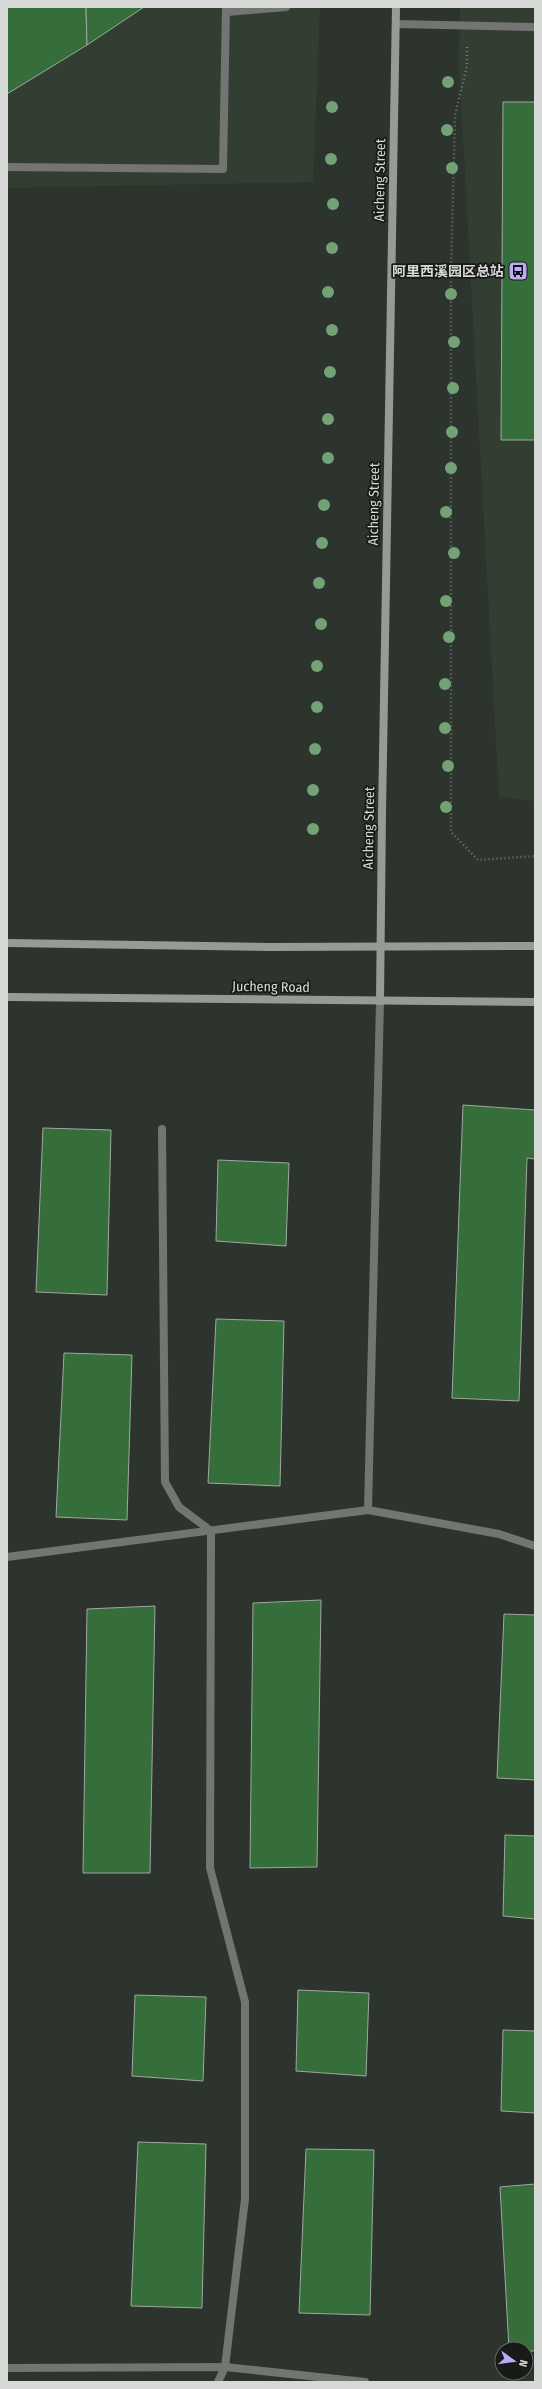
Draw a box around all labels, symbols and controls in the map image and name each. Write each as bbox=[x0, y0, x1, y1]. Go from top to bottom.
street label: Aicheng Street bbox=[371, 138, 389, 222]
bus stop icon: 阿里西溪园区总站 bbox=[507, 260, 529, 282]
place label: 阿里西溪园区总站 bbox=[392, 263, 504, 280]
street label: Aicheng Street bbox=[365, 462, 383, 546]
street label: Aicheng Street bbox=[360, 786, 378, 870]
street label: Jucheng Road bbox=[232, 978, 310, 996]
north arrow bbox=[494, 2341, 534, 2381]
text: N bbox=[516, 2359, 530, 2368]

